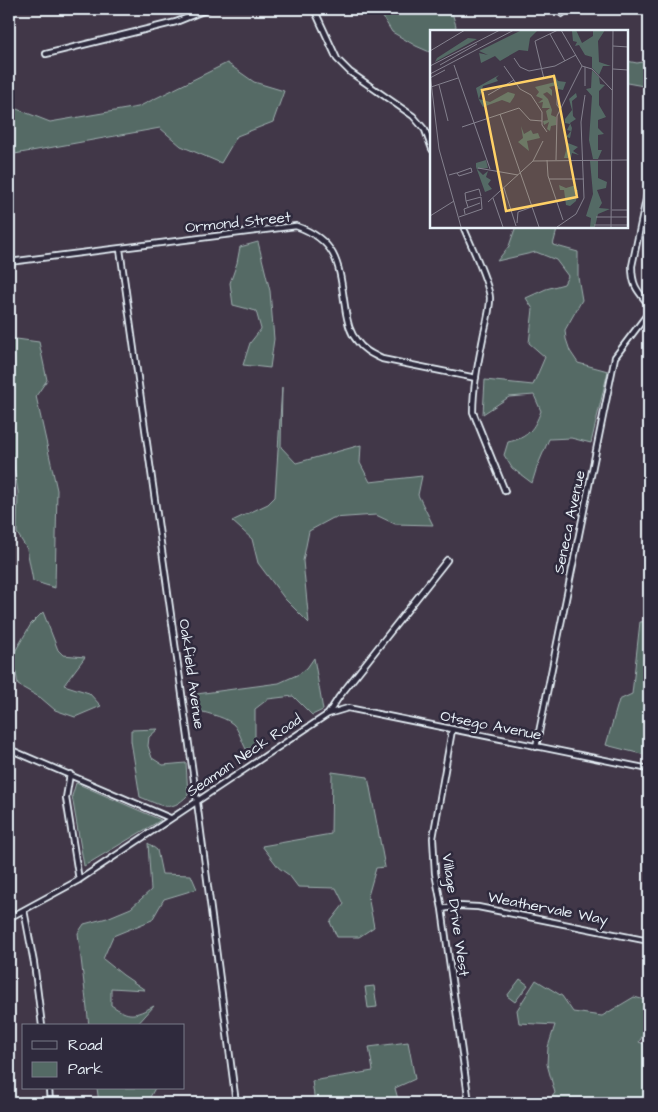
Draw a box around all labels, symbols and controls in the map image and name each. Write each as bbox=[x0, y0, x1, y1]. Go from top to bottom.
inset map bbox=[430, 30, 628, 228]
street label: Ormond Street bbox=[184, 207, 292, 238]
street label: Seneca Avenue bbox=[548, 468, 591, 576]
street label: Oakfield Avenue bbox=[173, 618, 210, 730]
street label: Otsego Avenue bbox=[438, 705, 543, 747]
street label: Seaman Neck Road bbox=[182, 709, 306, 802]
street label: Village Drive West bbox=[435, 852, 475, 978]
street label: Weathervale Way bbox=[486, 887, 610, 931]
legend bbox=[22, 1024, 185, 1090]
text: Road bbox=[68, 1035, 103, 1056]
text: Park bbox=[68, 1059, 103, 1080]

